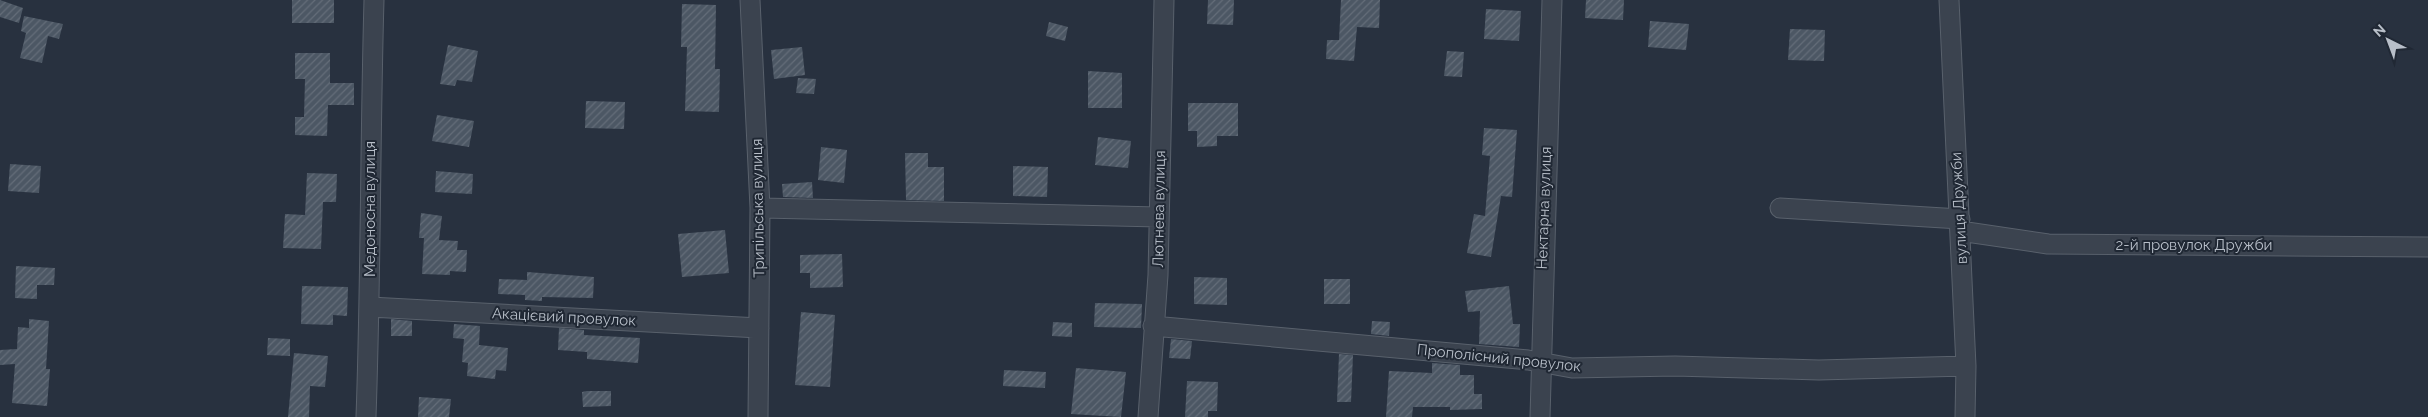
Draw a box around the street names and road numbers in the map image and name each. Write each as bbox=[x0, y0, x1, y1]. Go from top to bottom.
street label: Трипільська вулиця bbox=[748, 138, 768, 278]
street label: Медоносна вулиця bbox=[361, 141, 379, 277]
street label: Нектарна вулиця bbox=[1533, 146, 1555, 270]
street label: Лютнева вулиця bbox=[1149, 150, 1169, 268]
street label: вулиця Дружби bbox=[1947, 152, 1971, 264]
street label: 2-й провулок Дружби bbox=[2116, 236, 2272, 254]
street label: Акацієвий провулок bbox=[492, 304, 637, 330]
street label: Прополісний провулок bbox=[1416, 340, 1582, 376]

